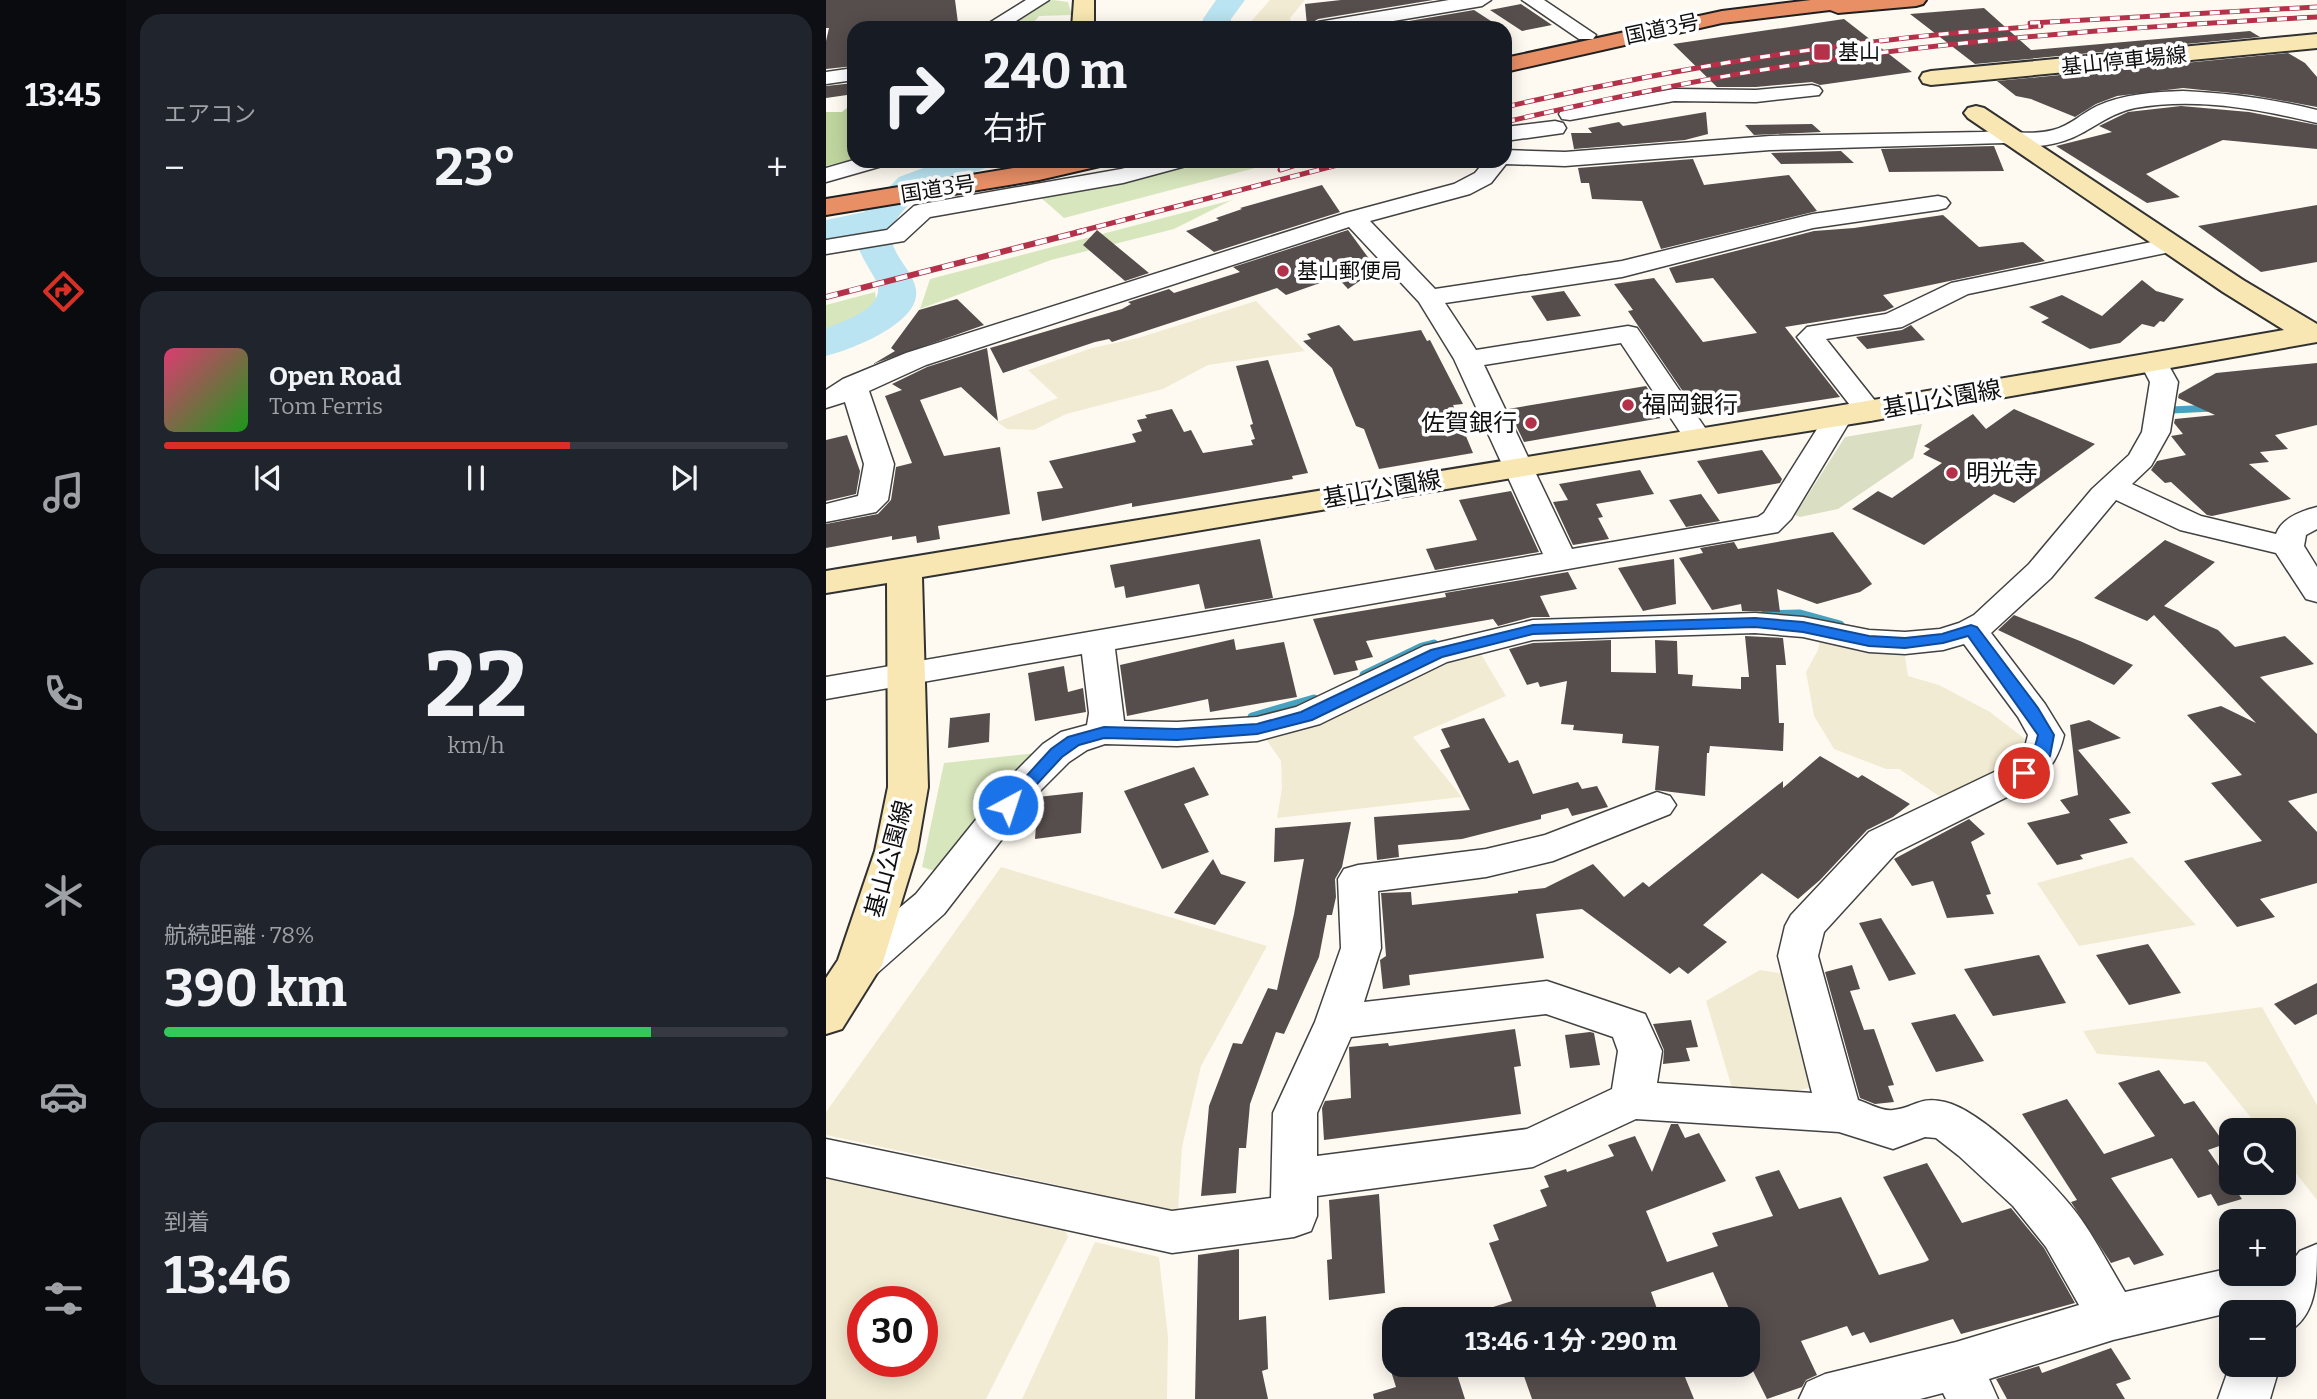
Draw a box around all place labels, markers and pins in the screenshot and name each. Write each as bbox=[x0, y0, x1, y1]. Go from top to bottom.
place label: 基山 bbox=[1838, 39, 1880, 65]
marker: 基山 bbox=[1812, 42, 1832, 62]
place label: 基山郵便局 bbox=[1297, 258, 1402, 284]
marker: 基山郵便局 bbox=[1275, 263, 1291, 279]
place label: 福岡銀行 bbox=[1642, 391, 1738, 419]
marker: 福岡銀行 bbox=[1620, 397, 1636, 413]
place label: 佐賀銀行 bbox=[1421, 409, 1517, 437]
marker: 佐賀銀行 bbox=[1523, 415, 1539, 431]
place label: 明光寺 bbox=[1966, 459, 2038, 487]
marker: 明光寺 bbox=[1944, 465, 1960, 481]
pin bbox=[1994, 743, 2054, 803]

